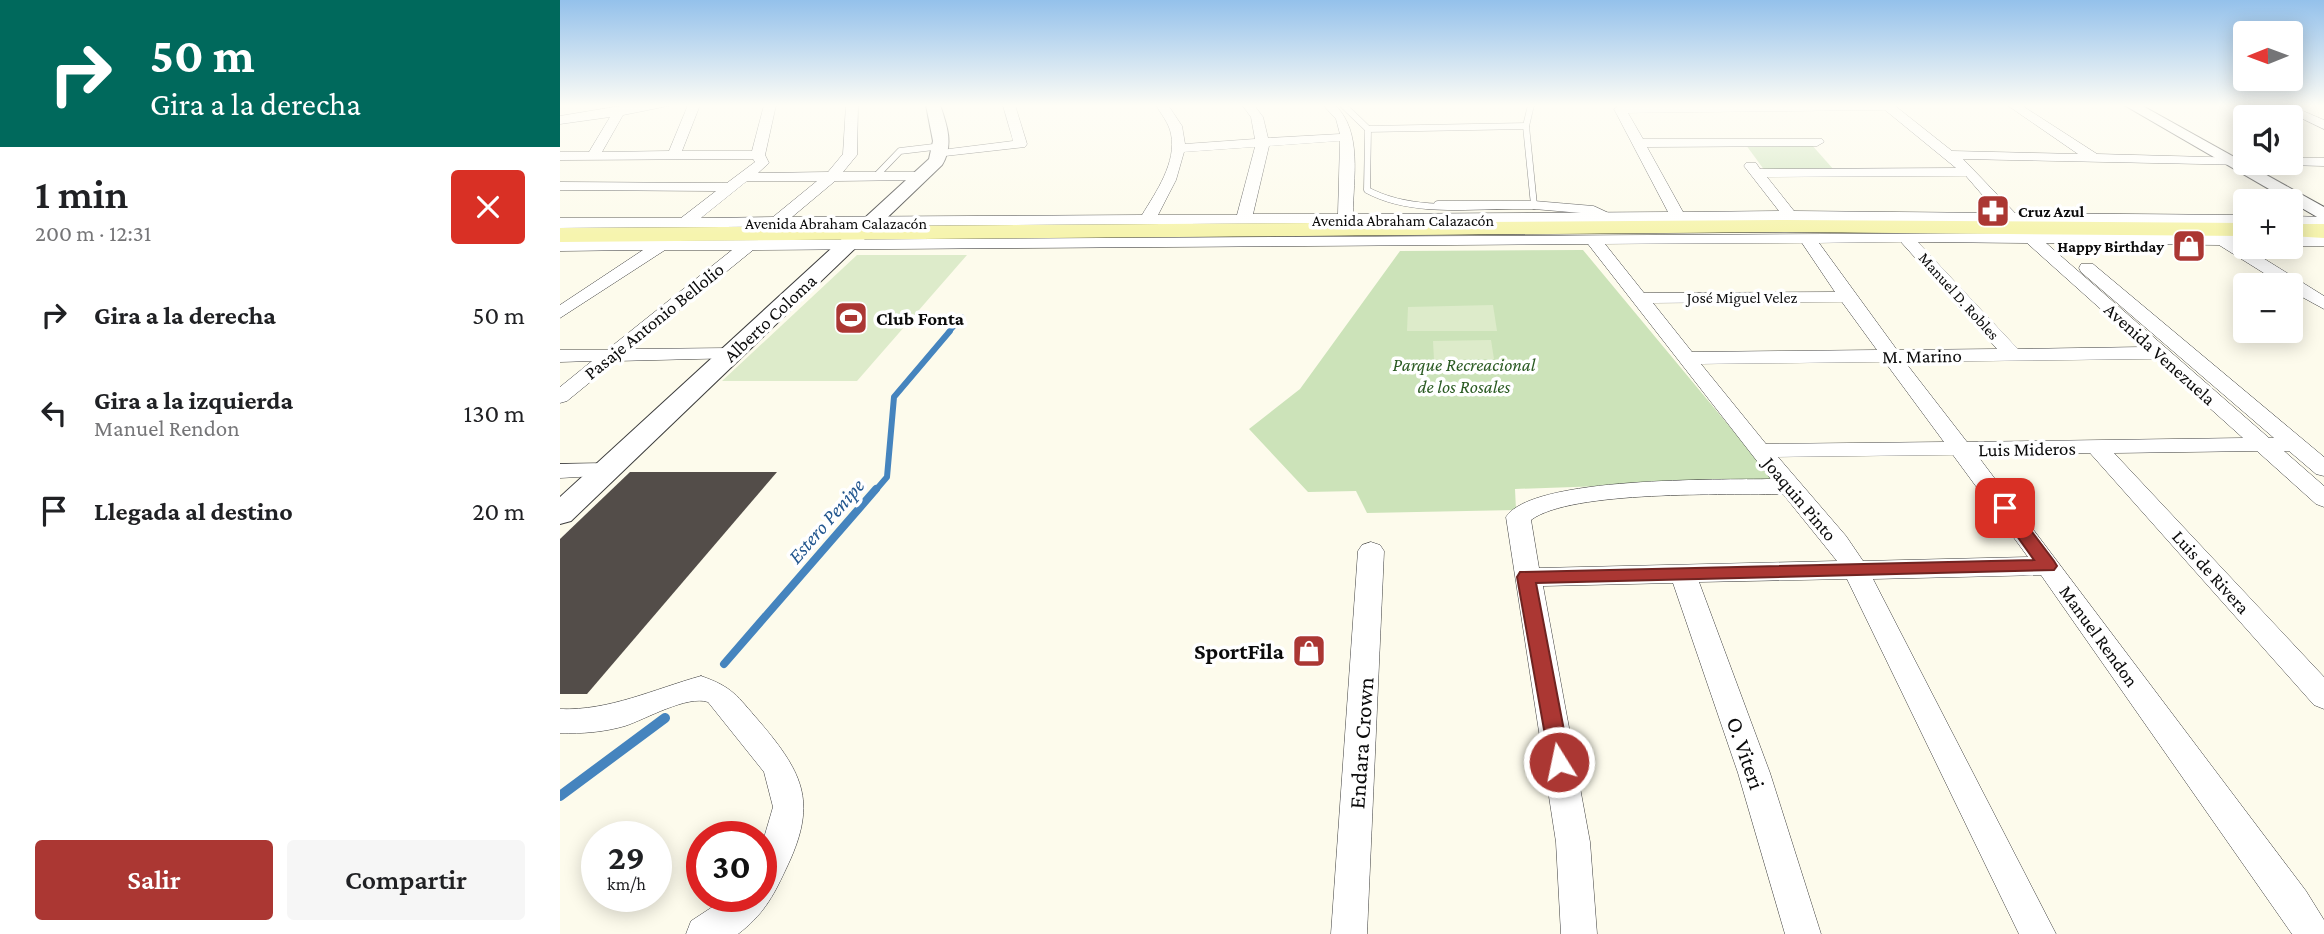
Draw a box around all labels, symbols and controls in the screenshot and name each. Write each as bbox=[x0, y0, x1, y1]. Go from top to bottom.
north arrow bbox=[2233, 21, 2303, 91]
map controls bbox=[2233, 21, 2303, 343]
icon: right bbox=[35, 28, 126, 119]
text: 50 m bbox=[150, 28, 255, 83]
text: Gira a la derecha bbox=[150, 86, 361, 122]
button: sound bbox=[2233, 105, 2303, 175]
text: 1 min bbox=[35, 170, 128, 217]
button: close bbox=[451, 170, 525, 244]
button: + bbox=[2233, 189, 2303, 259]
pharmacy icon: Cruz Azul bbox=[1974, 192, 2012, 230]
place label: Cruz Azul bbox=[2018, 203, 2085, 220]
street label: Avenida Abraham Calazacón bbox=[1312, 212, 1494, 229]
street label: Avenida Abraham Calazacón bbox=[745, 215, 927, 232]
text: 200 m · 12:31 bbox=[35, 220, 151, 246]
shop icon: Happy Birthday bbox=[2170, 227, 2208, 265]
place label: Happy Birthday bbox=[2057, 238, 2164, 255]
street label: Manuel D. Robles bbox=[1915, 249, 2003, 343]
street label: Pasaje Antonio Bellolio bbox=[580, 258, 729, 384]
street label: Alberto Coloma bbox=[719, 270, 821, 366]
button: − bbox=[2233, 273, 2303, 343]
street label: José Miguel Velez bbox=[1685, 289, 1797, 307]
icon: right bbox=[35, 296, 73, 334]
sports icon: Club Fonta bbox=[832, 299, 870, 337]
street label: Avenida Venezuela bbox=[2100, 299, 2220, 409]
text: Gira a la derecha bbox=[94, 301, 276, 330]
text: 50 m bbox=[472, 301, 525, 330]
place label: Club Fonta bbox=[876, 308, 965, 329]
street label: M. Marino bbox=[1882, 345, 1962, 367]
park label: Parque Recreacional de los Rosales bbox=[1393, 354, 1536, 397]
text: Gira a la izquierda bbox=[94, 386, 293, 415]
icon: left bbox=[35, 394, 73, 432]
text: 130 m bbox=[464, 399, 525, 428]
text: Manuel Rendon bbox=[94, 415, 240, 441]
street label: Luis Mideros bbox=[1978, 438, 2076, 460]
street label: Joaquin Pinto bbox=[1758, 451, 1841, 545]
water label: Estero Penipe bbox=[783, 474, 869, 568]
pin bbox=[1975, 478, 2035, 538]
icon: arrive bbox=[1986, 489, 2024, 527]
icon: arrive bbox=[35, 492, 73, 530]
text: Llegada al destino bbox=[94, 497, 293, 526]
text: 20 m bbox=[472, 497, 525, 526]
street label: Luis de Rivera bbox=[2168, 526, 2254, 618]
street label: Manuel Rendon bbox=[2055, 581, 2143, 691]
shop icon: SportFila bbox=[1290, 632, 1328, 670]
place label: SportFila bbox=[1194, 638, 1285, 664]
street label: Endara Crown bbox=[1343, 676, 1379, 810]
street label: O. Viteri bbox=[1722, 713, 1770, 793]
position arrow bbox=[1522, 725, 1596, 799]
speed limit sign: 30 bbox=[686, 821, 777, 912]
text: 29 bbox=[608, 838, 645, 877]
button: Salir bbox=[35, 840, 273, 920]
button: Compartir bbox=[287, 840, 525, 920]
text: km/h bbox=[607, 874, 646, 894]

